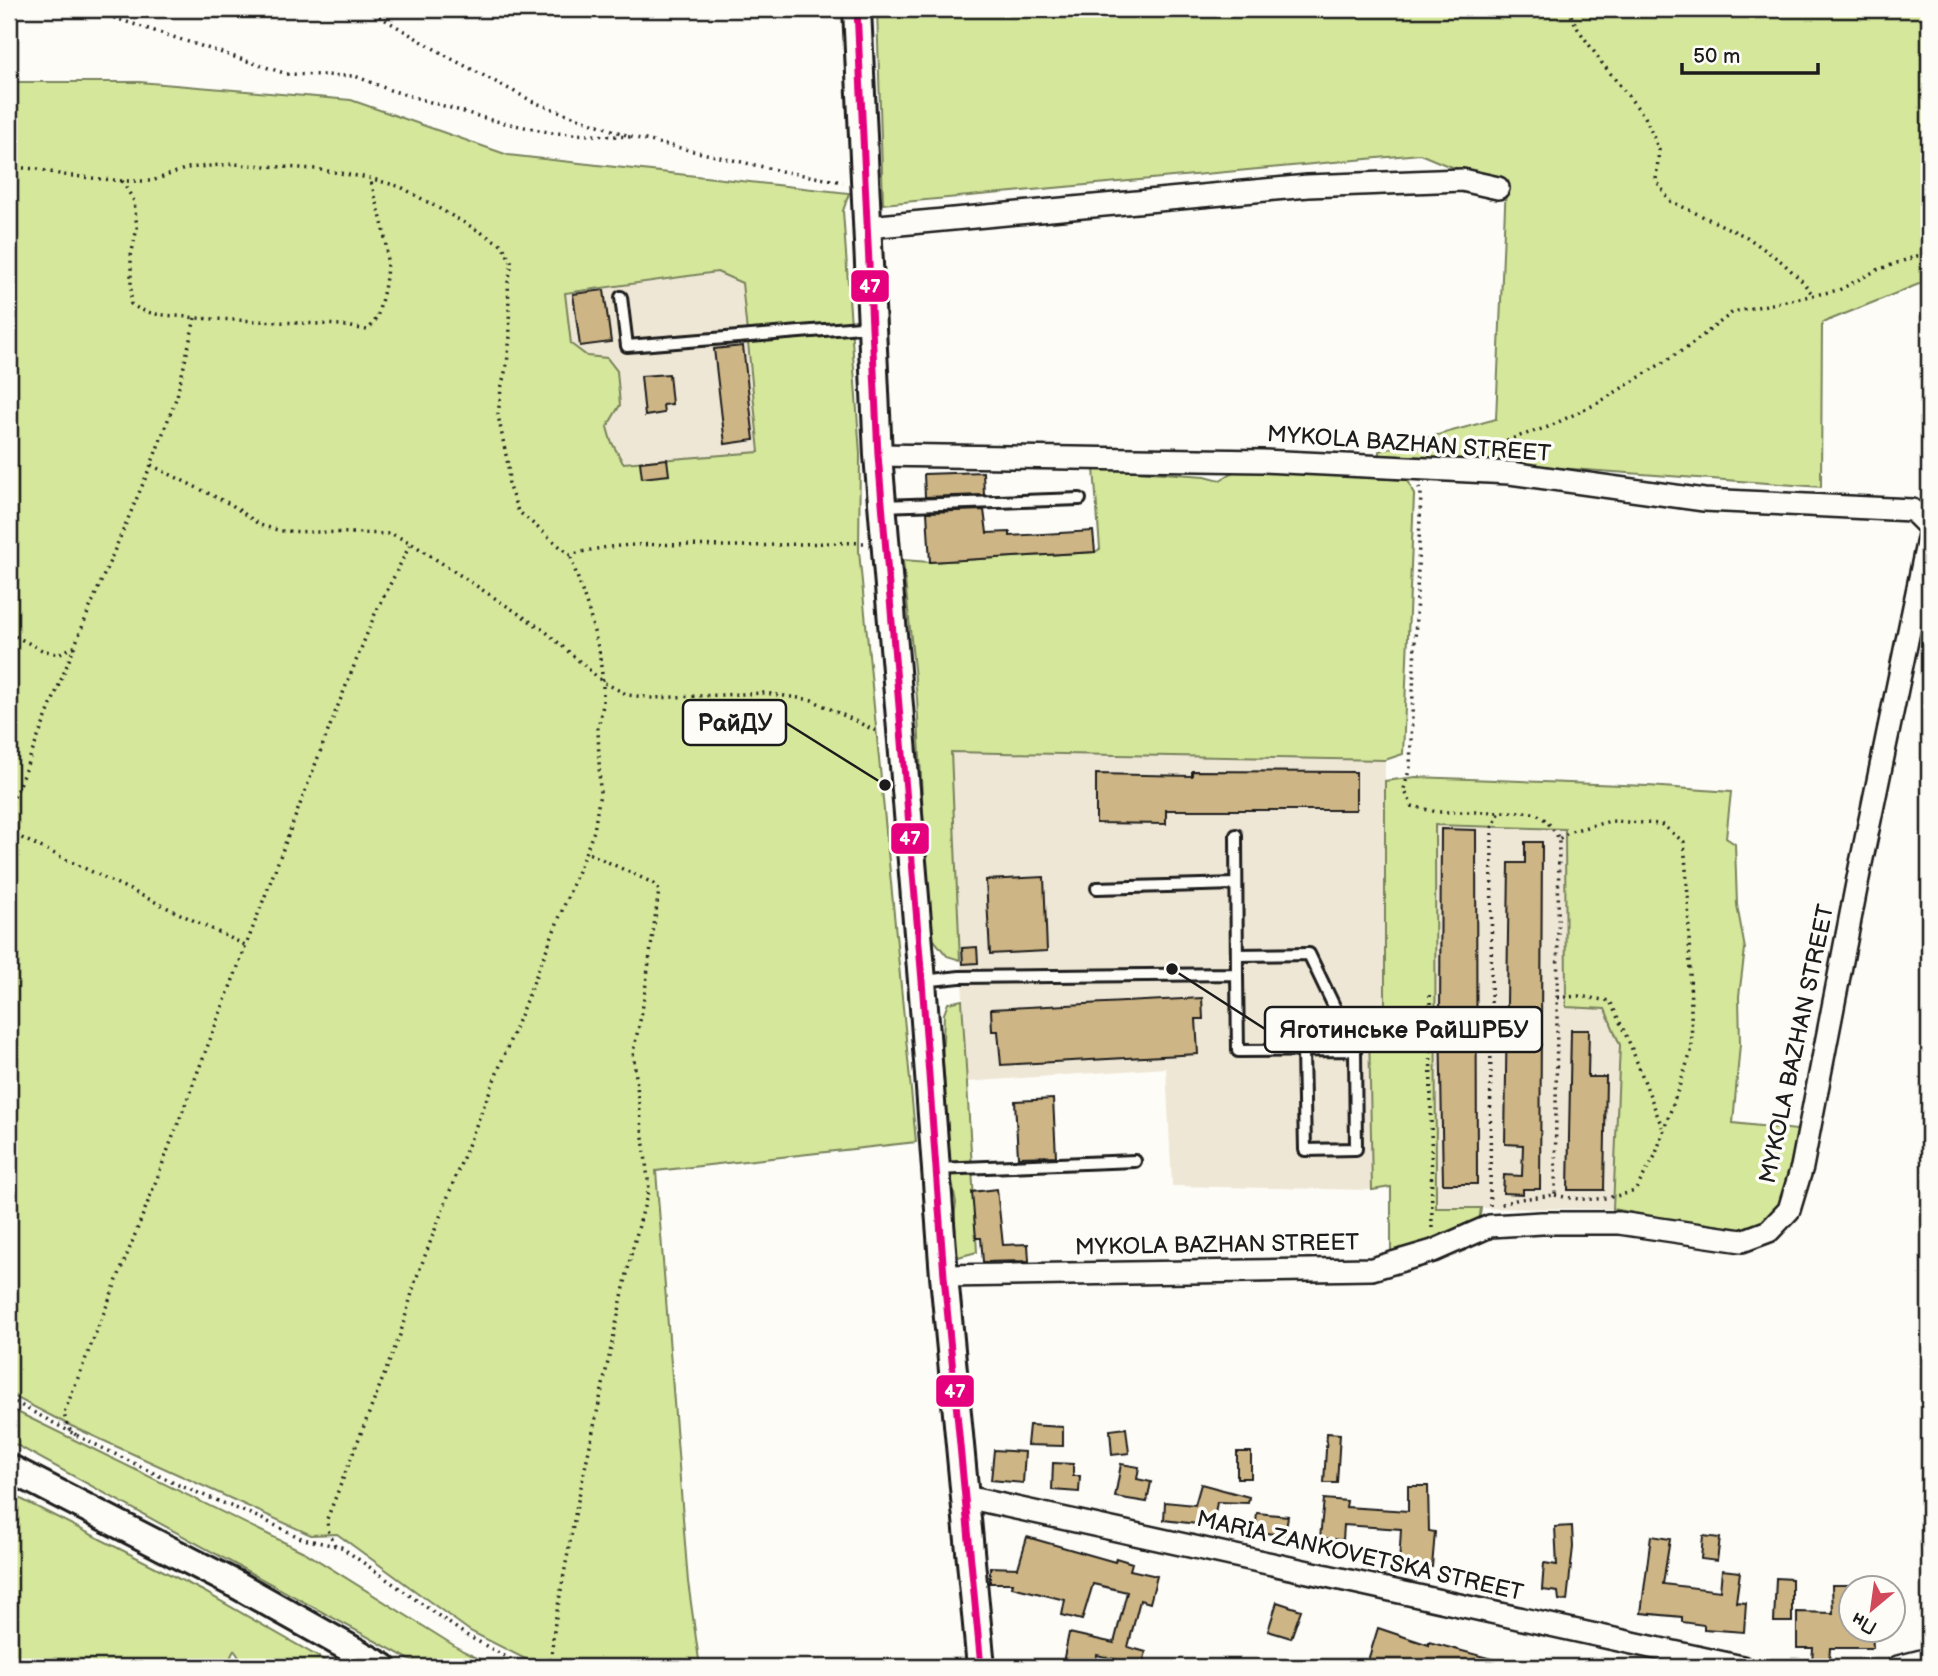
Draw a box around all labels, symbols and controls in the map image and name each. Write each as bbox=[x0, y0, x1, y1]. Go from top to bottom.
scale bar bbox=[1682, 32, 1819, 76]
text: 50 m bbox=[1693, 44, 1740, 69]
line badge: 47 bbox=[850, 269, 890, 303]
text: 47 bbox=[859, 276, 881, 299]
street label: MYKOLA BAZHAN STREET bbox=[1266, 420, 1552, 468]
callout: РайДУ bbox=[683, 700, 786, 745]
text: РайДУ bbox=[697, 709, 773, 738]
line badge: 47 bbox=[890, 822, 930, 855]
text: 47 bbox=[899, 828, 921, 851]
street label: MYKOLA BAZHAN STREET bbox=[1754, 902, 1840, 1186]
callout: Яготинське РайШРБУ bbox=[1265, 1007, 1542, 1052]
text: Яготинське РайШРБУ bbox=[1279, 1016, 1529, 1045]
street label: MYKOLA BAZHAN STREET bbox=[1075, 1229, 1360, 1261]
line badge: 47 bbox=[935, 1374, 975, 1408]
text: 47 bbox=[944, 1381, 966, 1404]
street label: MARIA ZANKOVETSKA STREET bbox=[1194, 1505, 1526, 1607]
north arrow bbox=[1836, 1574, 1906, 1644]
text: Пн bbox=[1848, 1606, 1881, 1639]

